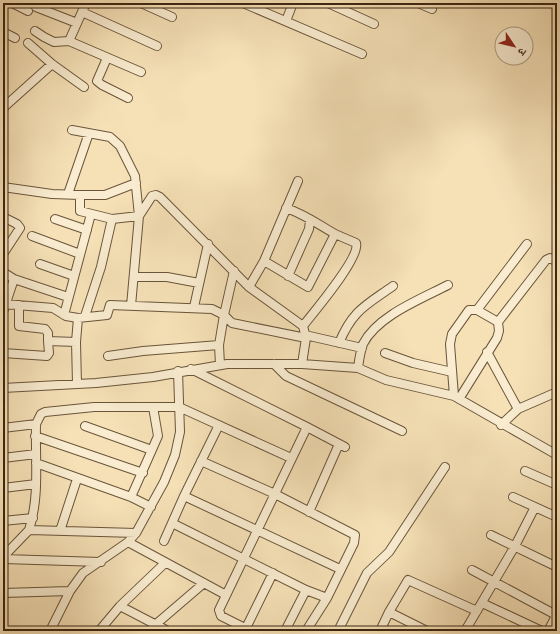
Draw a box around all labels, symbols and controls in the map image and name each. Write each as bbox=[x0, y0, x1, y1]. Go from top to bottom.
north arrow bbox=[494, 26, 534, 66]
text: उ bbox=[514, 45, 529, 59]

